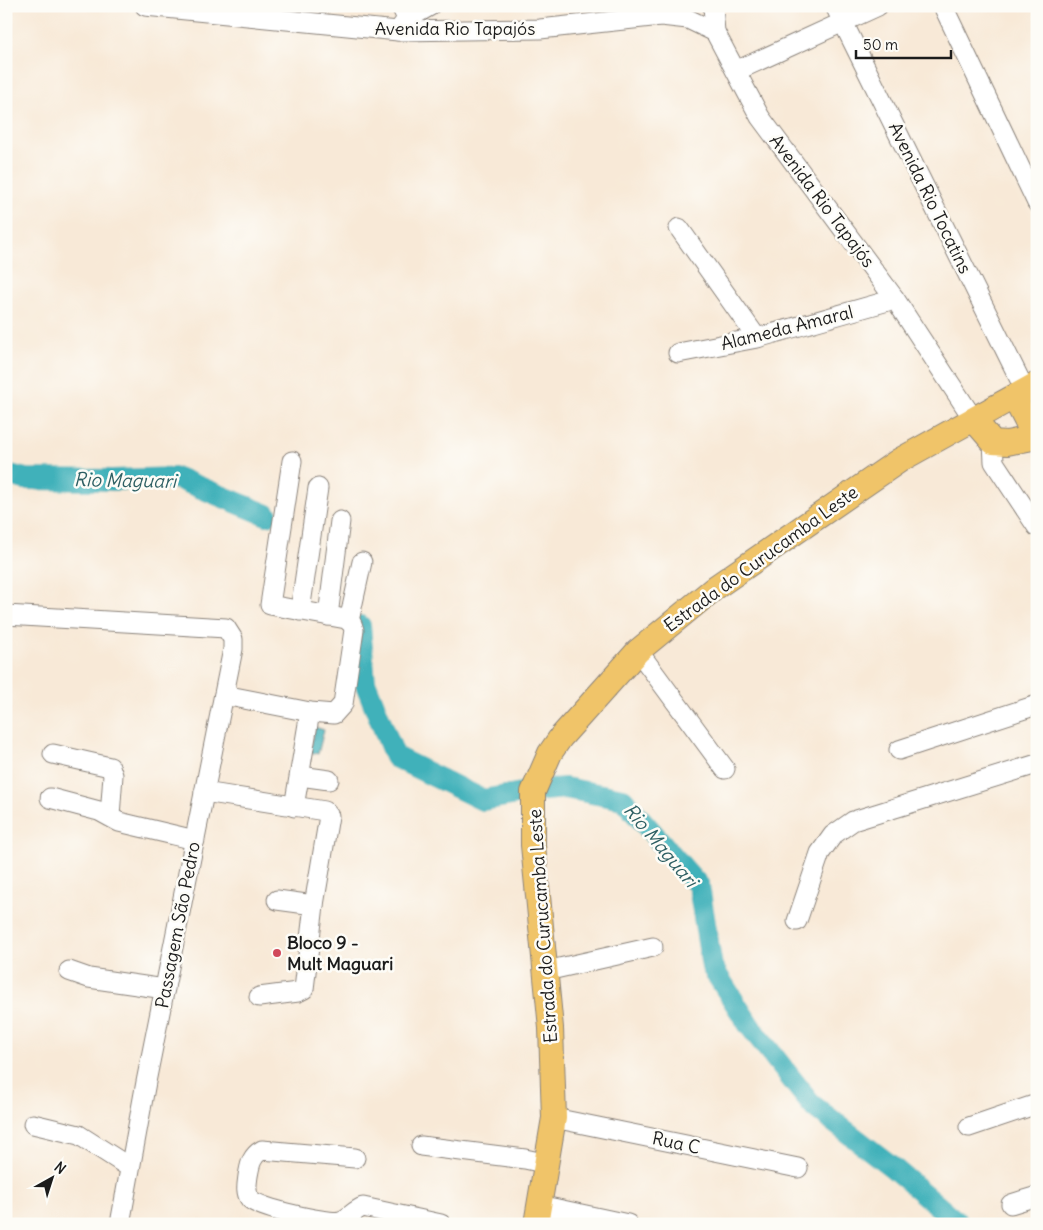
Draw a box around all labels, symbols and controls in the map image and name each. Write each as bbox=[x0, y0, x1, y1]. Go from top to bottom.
street label: Avenida Rio Tapajós bbox=[375, 17, 535, 40]
scale bar bbox=[856, 28, 950, 60]
text: 50 m bbox=[863, 35, 898, 54]
street label: Avenida Rio Tocatins bbox=[884, 118, 977, 277]
street label: Avenida Rio Tapajós bbox=[765, 130, 880, 272]
street label: Alameda Amaral bbox=[718, 300, 855, 355]
water label: Rio Maguari bbox=[74, 467, 179, 493]
street label: Estrada do Curucamba Leste bbox=[659, 480, 862, 637]
water label: Rio Maguari bbox=[619, 798, 705, 894]
street label: Estrada do Curucamba Leste bbox=[523, 808, 562, 1044]
street label: Passagem São Pedro bbox=[150, 840, 205, 1010]
place label: Bloco 9 - Mult Maguari bbox=[287, 931, 393, 975]
marker: Bloco 9 - Mult Maguari bbox=[271, 947, 283, 959]
street label: Rua C bbox=[650, 1126, 702, 1159]
north arrow bbox=[28, 1152, 78, 1202]
text: N bbox=[51, 1158, 70, 1178]

